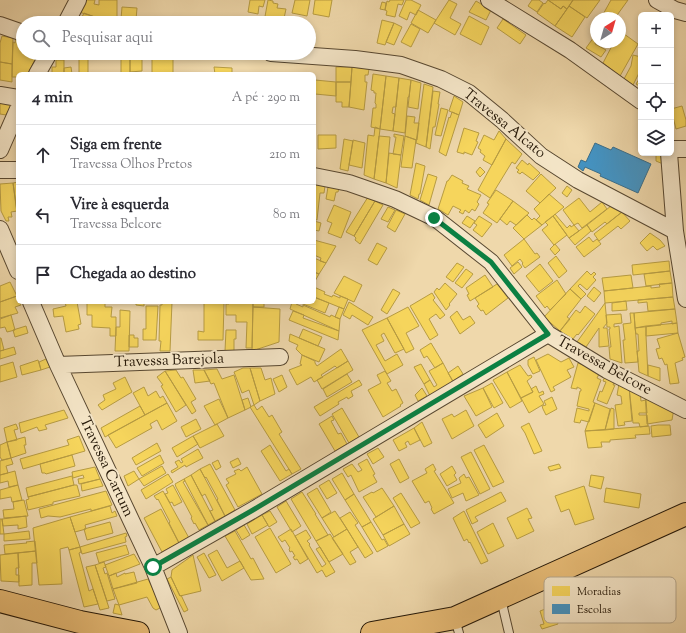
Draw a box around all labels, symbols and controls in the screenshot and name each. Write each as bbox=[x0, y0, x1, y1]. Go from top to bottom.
north arrow bbox=[590, 12, 626, 48]
map controls bbox=[638, 12, 674, 156]
button: + bbox=[638, 12, 674, 48]
search box bbox=[16, 16, 316, 60]
icon: search bbox=[30, 27, 52, 49]
text: Pesquisar aqui bbox=[62, 28, 153, 49]
button: − bbox=[638, 48, 674, 84]
street label: Travessa Alcato bbox=[458, 84, 550, 164]
button: locate bbox=[638, 84, 674, 120]
text: 4 min bbox=[32, 86, 73, 110]
text: A pé · 290 m bbox=[232, 89, 300, 107]
button: layers bbox=[638, 120, 674, 156]
text: Siga em frente bbox=[70, 135, 162, 156]
icon: ahead bbox=[32, 144, 54, 166]
text: 210 m bbox=[269, 146, 300, 164]
text: Travessa Olhos Pretos bbox=[70, 156, 192, 174]
text: Vire à esquerda bbox=[70, 195, 169, 216]
icon: left bbox=[32, 204, 54, 226]
text: 80 m bbox=[273, 206, 300, 224]
route end bbox=[425, 209, 443, 227]
text: Travessa Belcore bbox=[70, 216, 162, 234]
icon: arrive bbox=[32, 264, 54, 286]
text: Chegada ao destino bbox=[70, 264, 196, 285]
street label: Travessa Belcore bbox=[553, 331, 655, 401]
street label: Travessa Barejola bbox=[114, 349, 224, 373]
street label: Travessa Cartum bbox=[74, 414, 139, 521]
route start bbox=[144, 558, 162, 576]
legend bbox=[544, 577, 676, 623]
text: Moradias bbox=[577, 584, 621, 600]
text: Escolas bbox=[577, 602, 611, 618]

